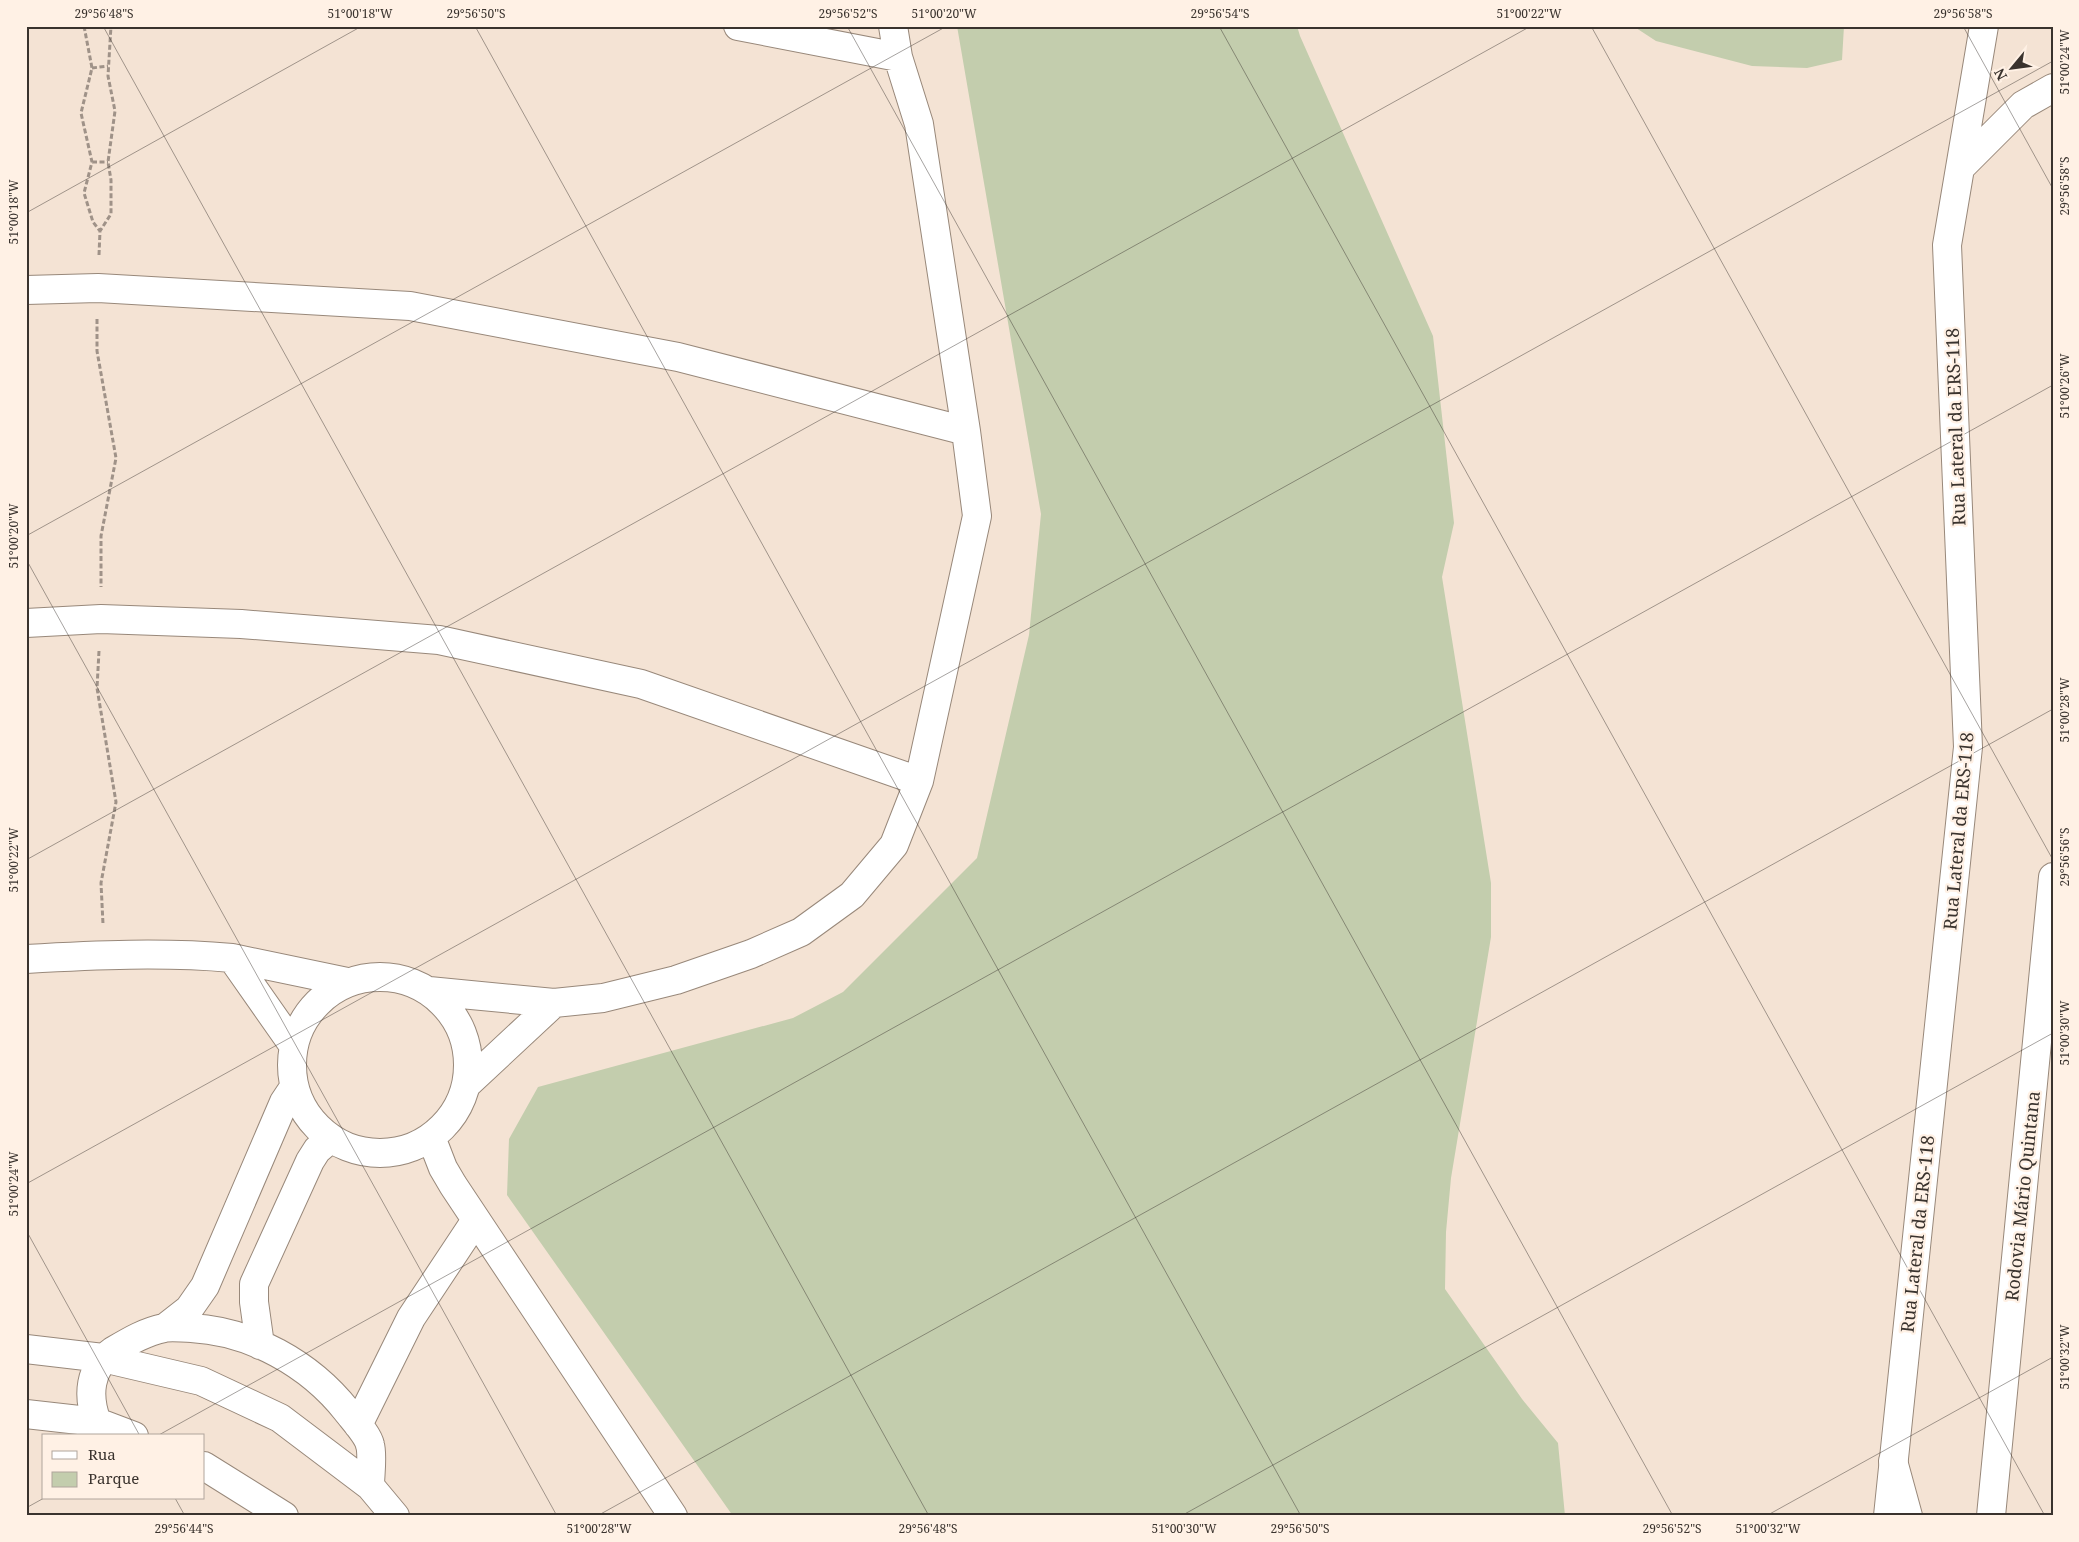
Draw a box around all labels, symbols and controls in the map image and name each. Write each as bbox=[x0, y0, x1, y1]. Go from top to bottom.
text: 29°56'48"S bbox=[74, 5, 134, 22]
text: 51°00'18"W bbox=[327, 5, 393, 22]
text: 29°56'50"S bbox=[446, 5, 506, 22]
text: 29°56'52"S bbox=[818, 5, 878, 22]
text: 51°00'20"W bbox=[911, 5, 977, 22]
text: 29°56'54"S bbox=[1190, 5, 1250, 22]
text: 51°00'22"W bbox=[1496, 5, 1562, 22]
text: 29°56'58"S bbox=[1933, 5, 1993, 22]
text: 51°00'24"W bbox=[2056, 29, 2073, 95]
north arrow bbox=[1986, 42, 2036, 92]
text: N bbox=[1989, 65, 2011, 84]
text: 29°56'58"S bbox=[2056, 156, 2073, 216]
text: 51°00'18"W bbox=[5, 179, 22, 245]
street label: Rua Lateral da ERS-118 bbox=[1940, 327, 1970, 527]
text: 51°00'26"W bbox=[2056, 353, 2073, 419]
text: 51°00'20"W bbox=[5, 503, 22, 569]
text: 51°00'28"W bbox=[2056, 677, 2073, 743]
street label: Rua Lateral da ERS-118 bbox=[1937, 731, 1979, 931]
text: 51°00'22"W bbox=[5, 827, 22, 893]
text: 29°56'56"S bbox=[2056, 827, 2073, 887]
text: 51°00'30"W bbox=[2056, 1000, 2073, 1066]
street label: Rodovia Mário Quintana bbox=[1999, 1090, 2045, 1302]
street label: Rua Lateral da ERS-118 bbox=[1895, 1134, 1939, 1334]
text: 51°00'24"W bbox=[5, 1151, 22, 1217]
text: 51°00'32"W bbox=[2056, 1324, 2073, 1390]
legend bbox=[42, 1434, 205, 1500]
text: Rua bbox=[88, 1444, 116, 1464]
text: Parque bbox=[88, 1468, 139, 1488]
text: 29°56'44"S bbox=[154, 1520, 214, 1537]
text: 51°00'28"W bbox=[566, 1520, 632, 1537]
text: 29°56'48"S bbox=[898, 1520, 958, 1537]
text: 51°00'30"W bbox=[1151, 1520, 1217, 1537]
text: 29°56'50"S bbox=[1270, 1520, 1330, 1537]
text: 29°56'52"S bbox=[1642, 1520, 1702, 1537]
text: 51°00'32"W bbox=[1735, 1520, 1801, 1537]

